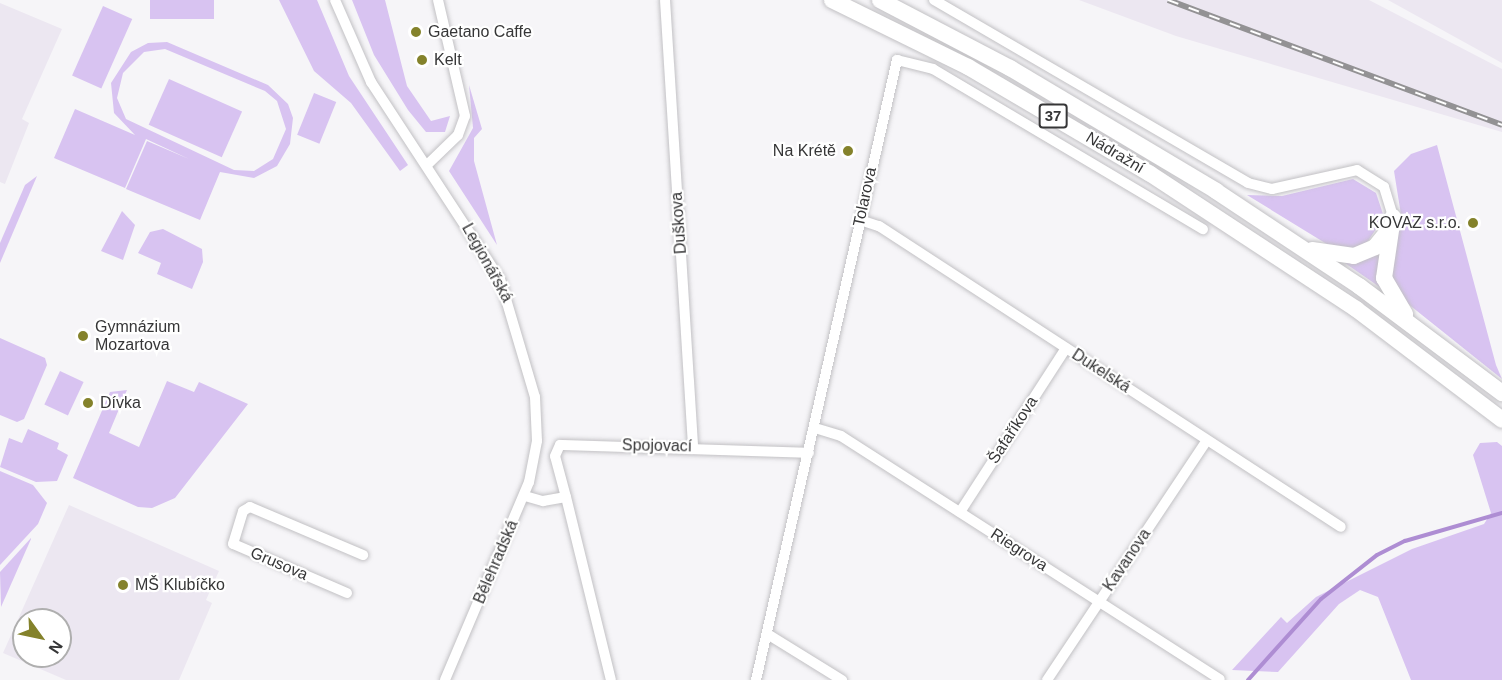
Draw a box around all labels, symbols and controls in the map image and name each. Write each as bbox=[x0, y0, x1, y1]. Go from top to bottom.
place label: Gaetano Caffe bbox=[428, 22, 532, 42]
marker: Gaetano Caffe bbox=[409, 25, 423, 39]
place label: Kelt bbox=[434, 50, 462, 70]
marker: Kelt bbox=[415, 53, 429, 67]
road number: 37 bbox=[1038, 104, 1068, 128]
street label: Nádražní bbox=[1082, 128, 1148, 178]
place label: Na Krétě bbox=[773, 141, 836, 161]
marker: Na Krétě bbox=[841, 144, 855, 158]
street label: Tolarova bbox=[849, 165, 881, 229]
street label: Duškova bbox=[667, 191, 691, 255]
place label: KOVAZ s.r.o. bbox=[1369, 213, 1461, 233]
marker: KOVAZ s.r.o. bbox=[1466, 216, 1480, 230]
street label: Legionářská bbox=[457, 220, 517, 306]
place label: Gymnázium Mozartova bbox=[95, 317, 180, 355]
marker: Gymnázium Mozartova bbox=[76, 329, 90, 343]
street label: Dukelská bbox=[1068, 345, 1134, 397]
place label: Dívka bbox=[100, 393, 141, 413]
street label: Šafaříkova bbox=[984, 393, 1042, 467]
marker: Dívka bbox=[81, 396, 95, 410]
street label: Spojovací bbox=[622, 436, 692, 456]
street label: Bělehradská bbox=[470, 517, 522, 607]
street label: Riegrova bbox=[987, 525, 1051, 575]
street label: Kavanova bbox=[1099, 525, 1155, 595]
street label: Grusova bbox=[247, 543, 311, 585]
place label: MŠ Klubíčko bbox=[135, 575, 225, 595]
marker: MŠ Klubíčko bbox=[116, 578, 130, 592]
north arrow bbox=[12, 608, 72, 668]
text: N bbox=[46, 638, 66, 656]

